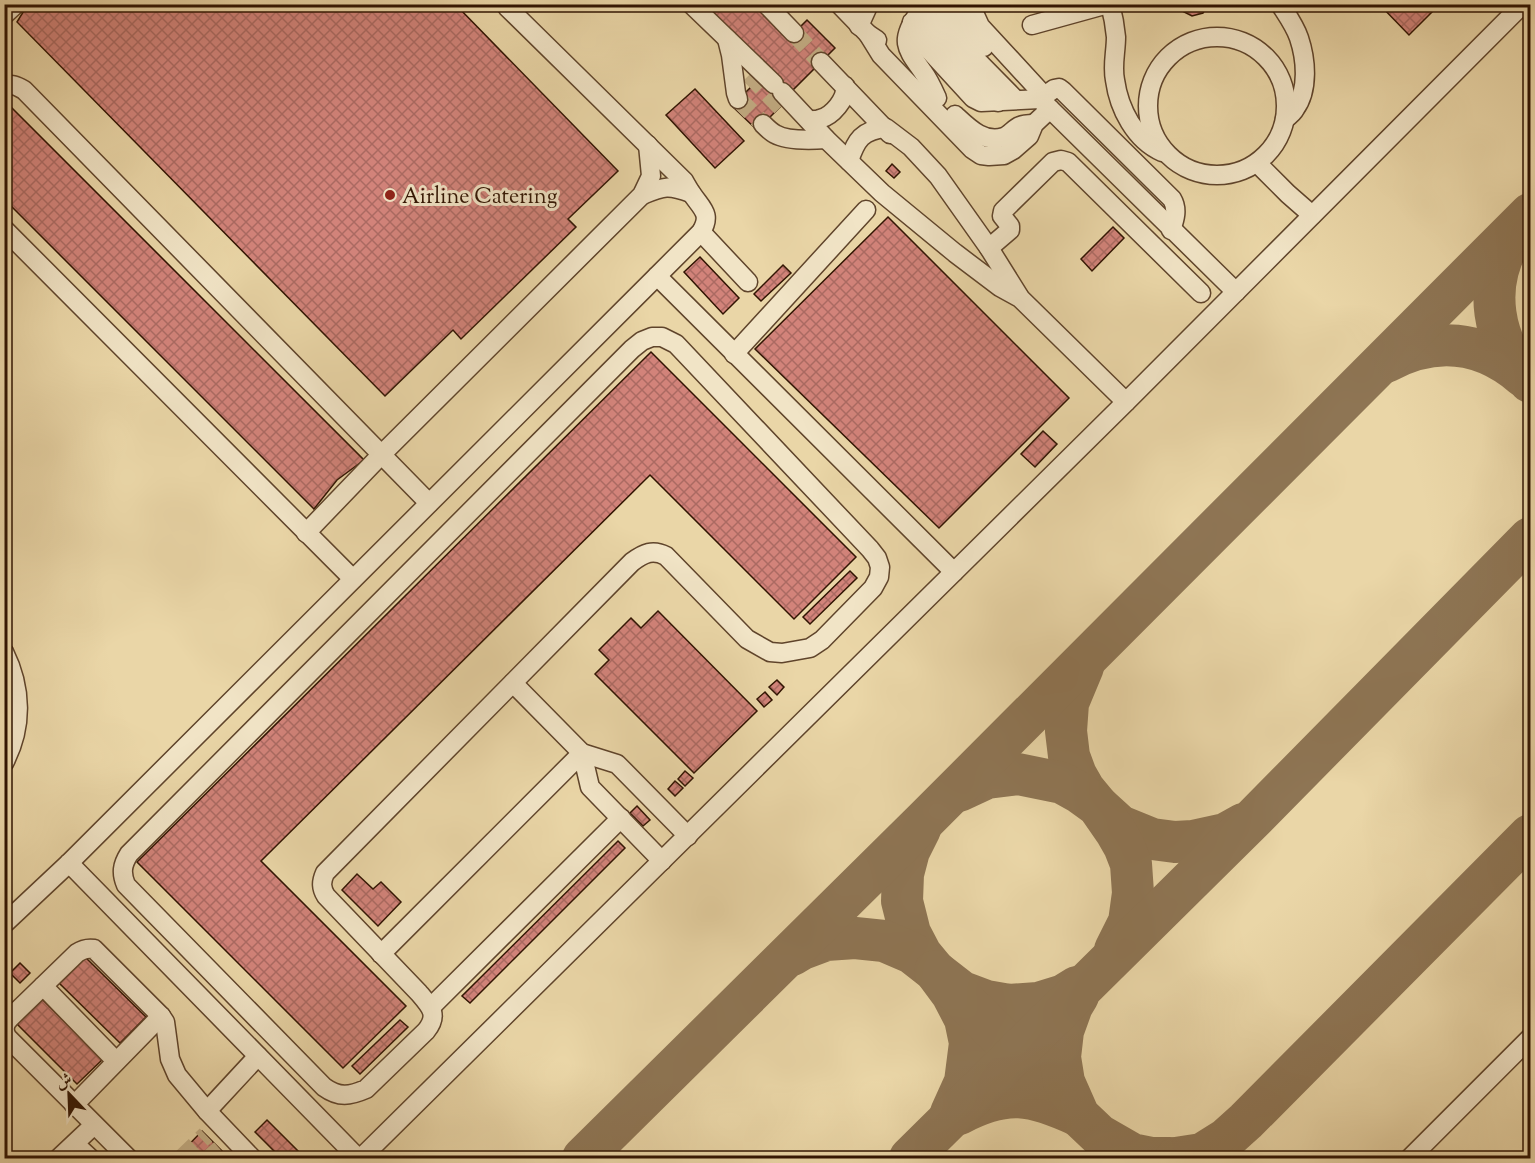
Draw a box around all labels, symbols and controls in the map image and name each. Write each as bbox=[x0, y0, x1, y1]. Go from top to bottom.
place label: Airline Catering bbox=[402, 182, 558, 214]
marker: Airline Catering bbox=[383, 188, 397, 202]
north arrow bbox=[39, 1064, 99, 1124]
text: ش bbox=[52, 1069, 76, 1096]

